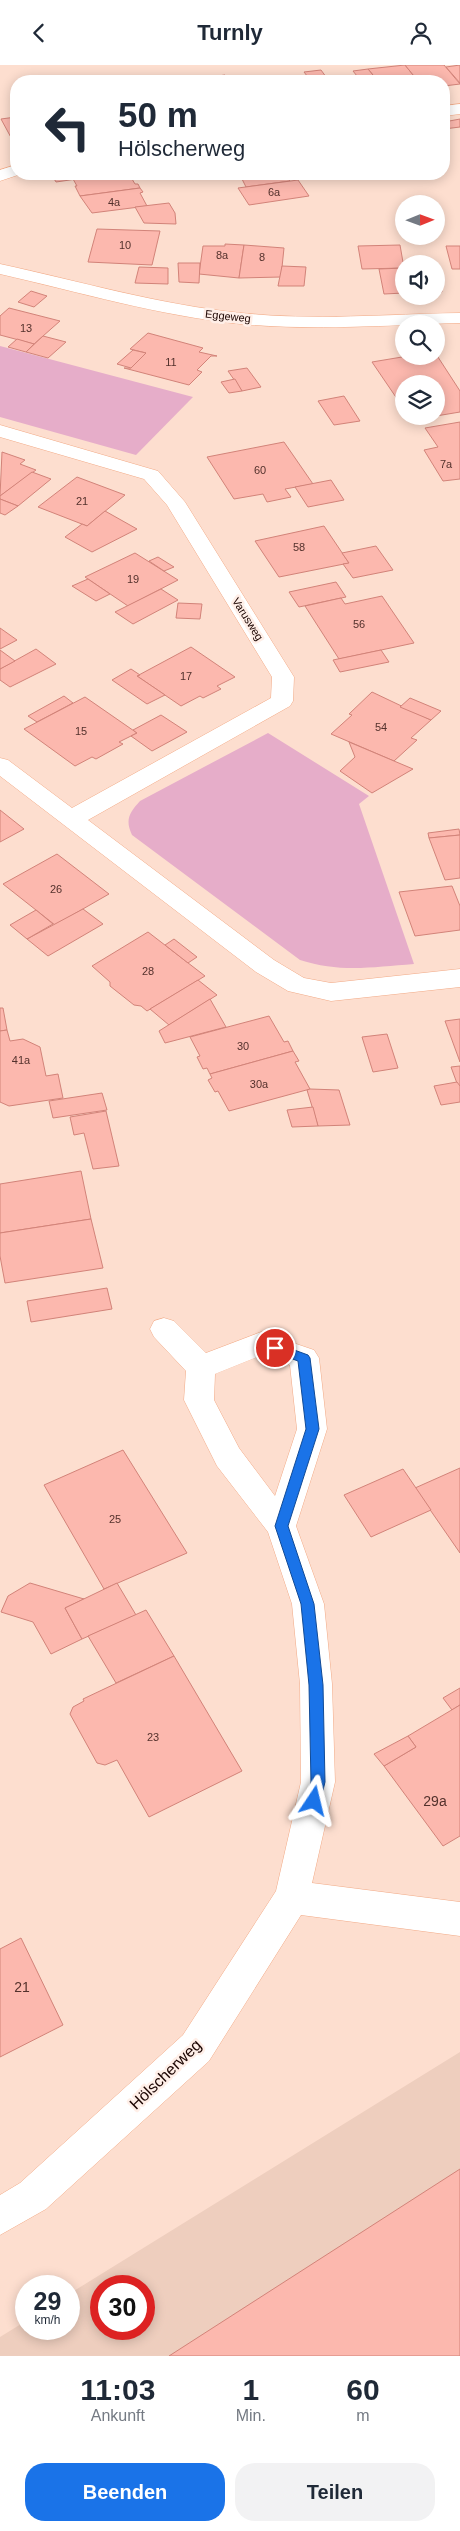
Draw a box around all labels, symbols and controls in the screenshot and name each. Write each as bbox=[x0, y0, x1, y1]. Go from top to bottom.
icon: back bbox=[25, 19, 53, 47]
icon: person bbox=[407, 19, 435, 47]
text: Turnly bbox=[197, 20, 263, 45]
icon: left bbox=[35, 95, 100, 160]
text: 50 m bbox=[118, 95, 198, 134]
text: Hölscherweg bbox=[118, 136, 245, 161]
house number: 6a bbox=[268, 186, 281, 198]
north arrow bbox=[395, 195, 445, 245]
map controls bbox=[395, 195, 445, 425]
house number: 4a bbox=[108, 196, 121, 208]
house number: 10 bbox=[119, 239, 131, 251]
house number: 8a bbox=[216, 249, 229, 261]
house number: 8 bbox=[259, 251, 265, 263]
button: sound bbox=[395, 255, 445, 305]
street label: Eggeweg bbox=[205, 308, 251, 324]
button: search bbox=[395, 315, 445, 365]
house number: 13 bbox=[20, 322, 32, 334]
house number: 11 bbox=[165, 356, 177, 368]
button: layers bbox=[395, 375, 445, 425]
house number: 7a bbox=[440, 458, 453, 470]
house number: 60 bbox=[254, 464, 266, 476]
house number: 21 bbox=[76, 495, 88, 507]
house number: 58 bbox=[293, 541, 305, 553]
house number: 19 bbox=[127, 573, 139, 585]
street label: Varusweg bbox=[230, 595, 266, 643]
house number: 56 bbox=[353, 618, 365, 630]
house number: 17 bbox=[180, 670, 192, 682]
house number: 54 bbox=[375, 721, 387, 733]
house number: 15 bbox=[75, 725, 87, 737]
house number: 26 bbox=[50, 883, 62, 895]
house number: 28 bbox=[142, 965, 154, 977]
house number: 30 bbox=[237, 1040, 249, 1052]
house number: 41a bbox=[12, 1054, 31, 1066]
house number: 30a bbox=[250, 1078, 269, 1090]
pin bbox=[254, 1327, 296, 1369]
icon: arrive bbox=[261, 1334, 289, 1362]
house number: 25 bbox=[109, 1513, 121, 1525]
house number: 23 bbox=[147, 1731, 159, 1743]
position arrow bbox=[287, 1774, 339, 1826]
house number: 29a bbox=[423, 1793, 447, 1809]
house number: 21 bbox=[14, 1979, 30, 1995]
street label: Hölscherweg bbox=[126, 2036, 205, 2113]
speed limit sign: 30 bbox=[90, 2275, 155, 2340]
text: 29 bbox=[34, 2287, 61, 2315]
text: km/h bbox=[34, 2313, 61, 2327]
text: 11:03 bbox=[80, 2373, 155, 2406]
text: 1 bbox=[243, 2373, 259, 2406]
text: 60 bbox=[346, 2373, 380, 2406]
text: Ankunft bbox=[91, 2407, 145, 2424]
text: Min. bbox=[236, 2407, 266, 2424]
text: m bbox=[356, 2407, 370, 2424]
button: Beenden bbox=[25, 2463, 225, 2521]
button: Teilen bbox=[235, 2463, 435, 2521]

